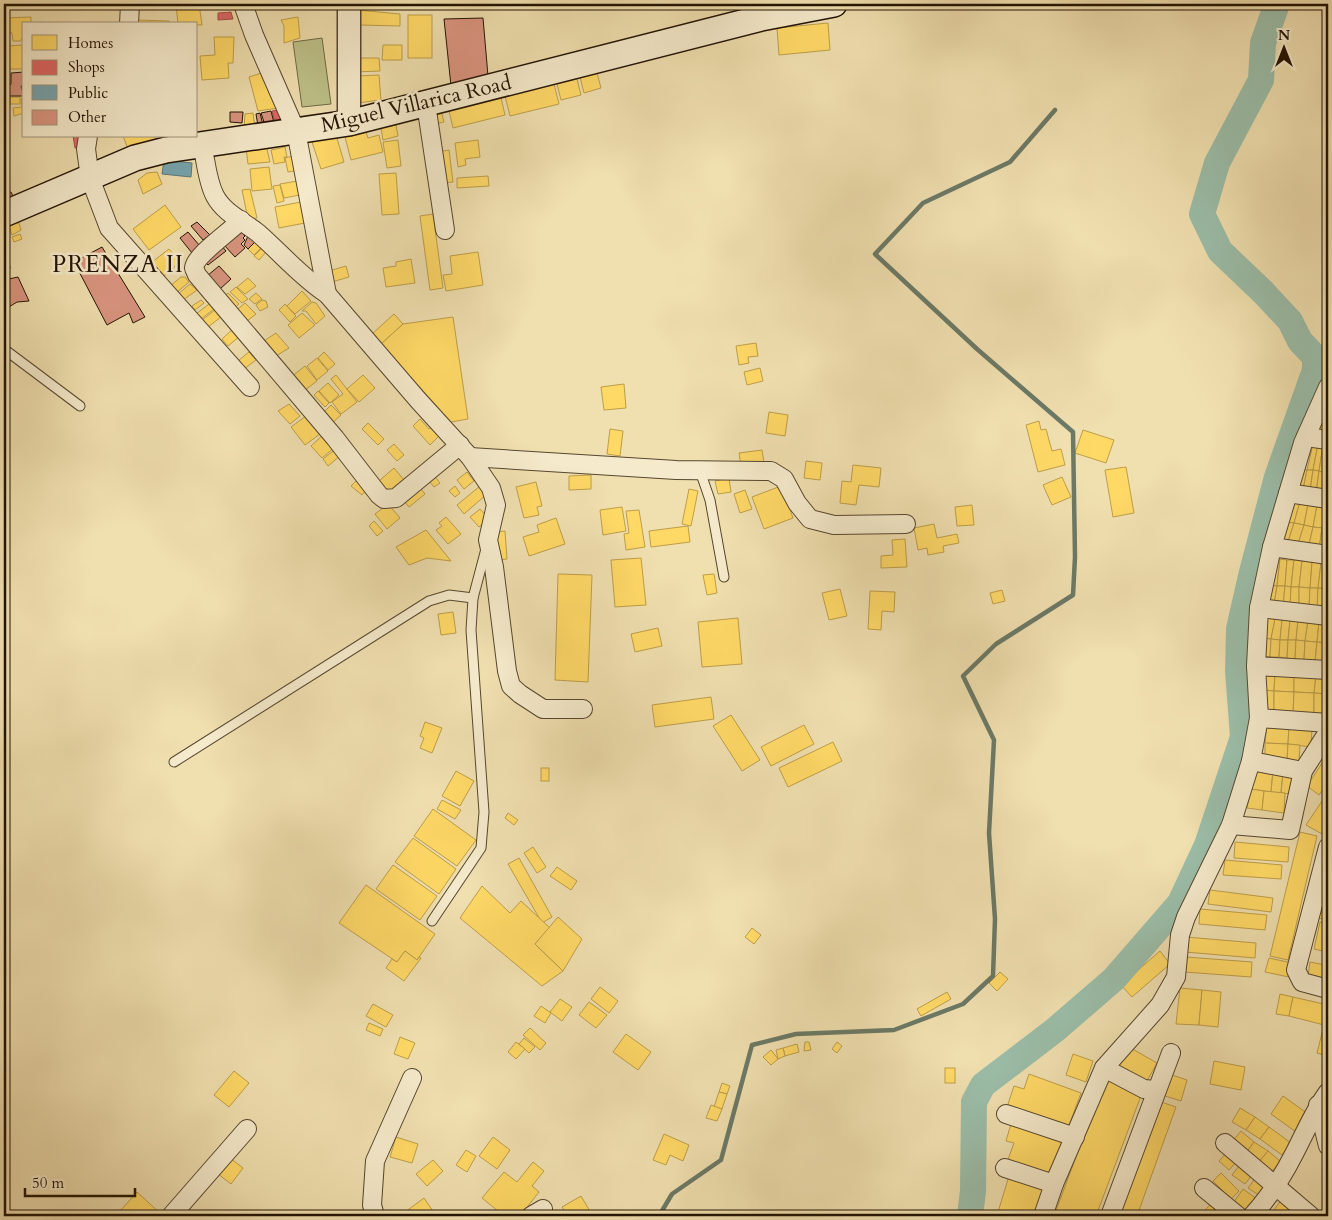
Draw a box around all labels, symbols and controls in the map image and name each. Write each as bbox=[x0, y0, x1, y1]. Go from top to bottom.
legend bbox=[22, 22, 198, 138]
north arrow bbox=[1260, 22, 1310, 72]
text: N bbox=[1278, 26, 1290, 45]
text: Homes bbox=[68, 33, 113, 53]
text: Shops bbox=[68, 57, 105, 77]
street label: Miguel Villarica Road bbox=[318, 68, 514, 140]
text: Public bbox=[68, 83, 108, 103]
text: Other bbox=[68, 107, 107, 127]
district label: PRENZA II bbox=[52, 248, 184, 281]
scale bar bbox=[25, 1165, 135, 1197]
text: 50 m bbox=[32, 1173, 64, 1193]

